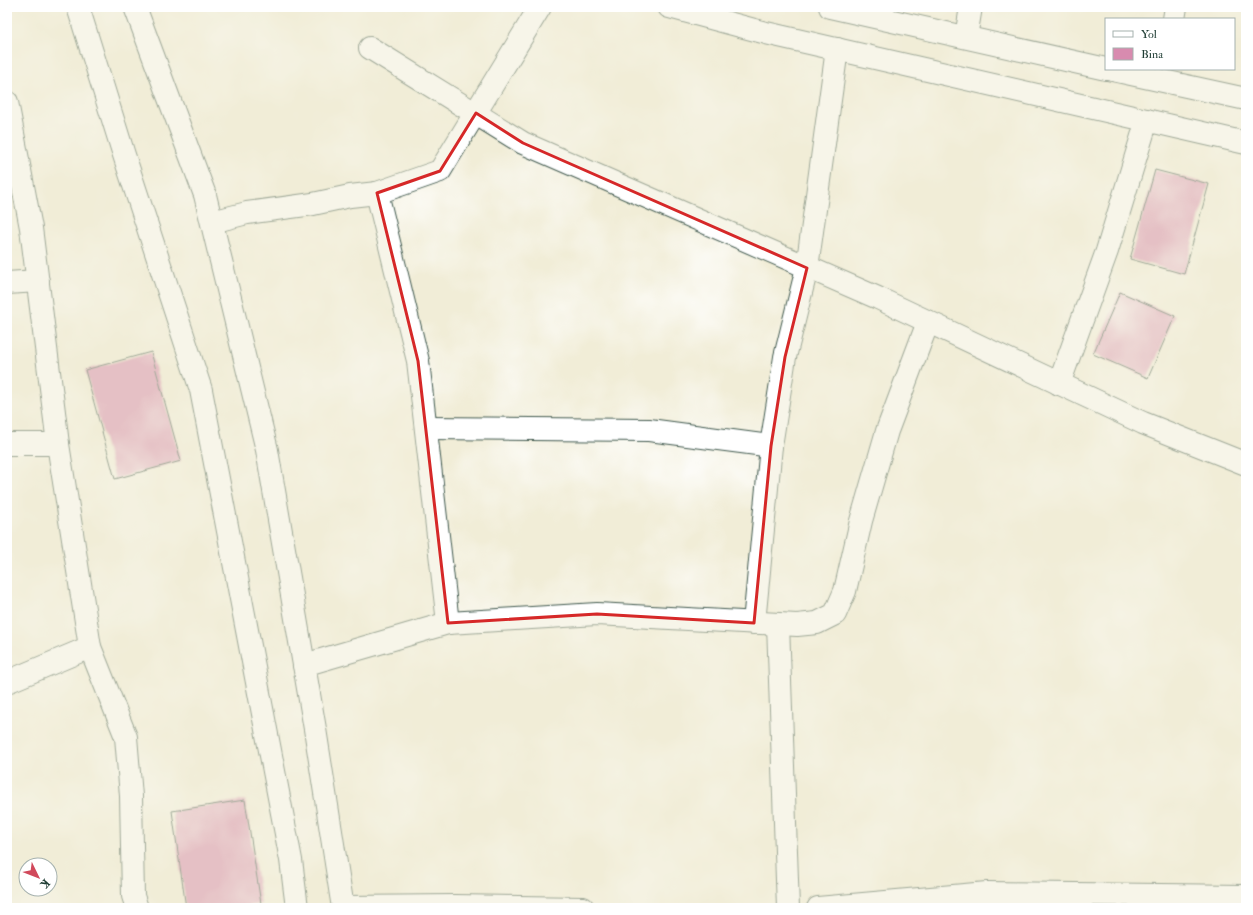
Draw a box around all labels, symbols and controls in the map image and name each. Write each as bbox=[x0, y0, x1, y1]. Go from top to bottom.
legend bbox=[1105, 18, 1235, 70]
text: Yol bbox=[1141, 27, 1157, 42]
text: Bina bbox=[1141, 47, 1164, 62]
north arrow bbox=[18, 857, 58, 897]
text: K bbox=[37, 876, 52, 892]

